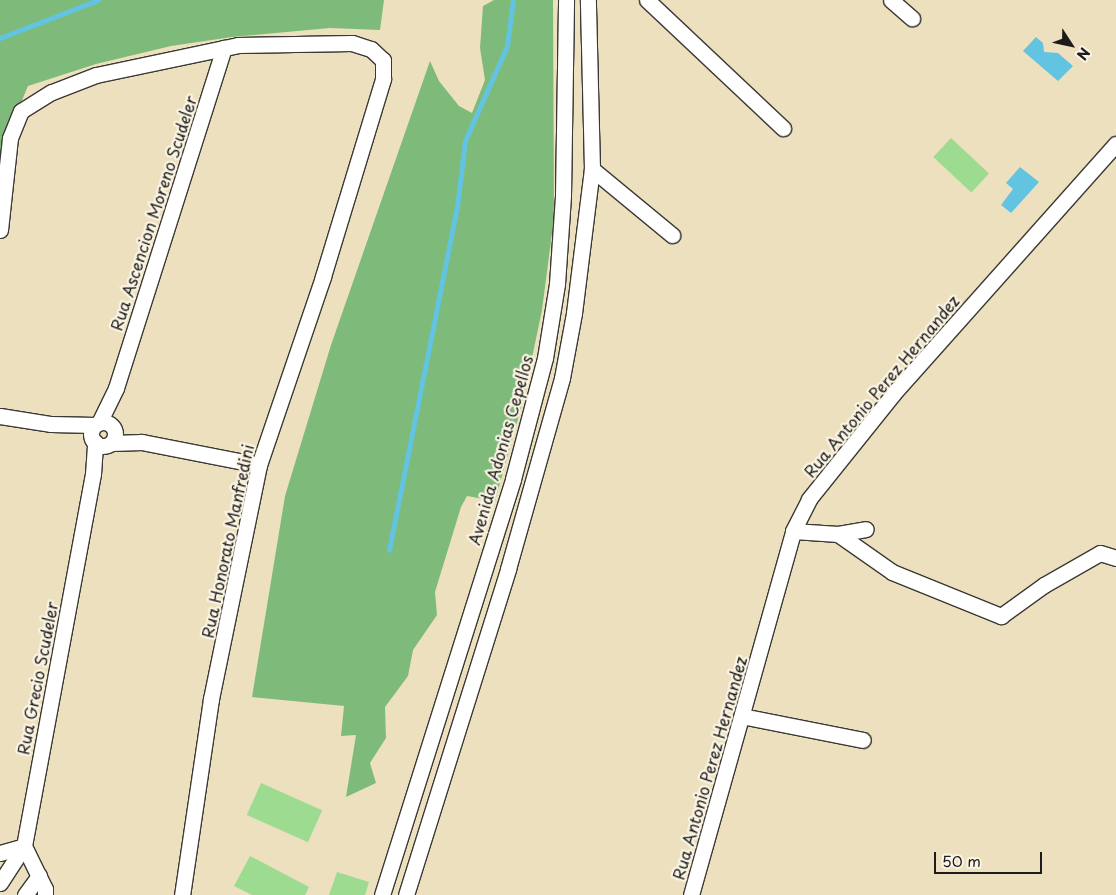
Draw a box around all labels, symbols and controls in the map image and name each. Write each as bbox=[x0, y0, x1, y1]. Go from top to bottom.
north arrow bbox=[1046, 20, 1096, 70]
text: N bbox=[1072, 43, 1095, 64]
street label: Rua Ascencion Moreno Scudeler bbox=[106, 93, 200, 333]
street label: Rua Antonio Perez Hernandez bbox=[799, 291, 963, 481]
street label: Avenida Adonias Cepellos bbox=[464, 353, 536, 547]
street label: Rua Honorato Manfredini bbox=[197, 442, 257, 640]
street label: Rua Grecio Scudeler bbox=[13, 600, 61, 756]
street label: Rua Antonio Perez Hernandez bbox=[668, 654, 750, 882]
scale bar bbox=[936, 842, 1044, 874]
text: 50 m bbox=[942, 849, 981, 872]

